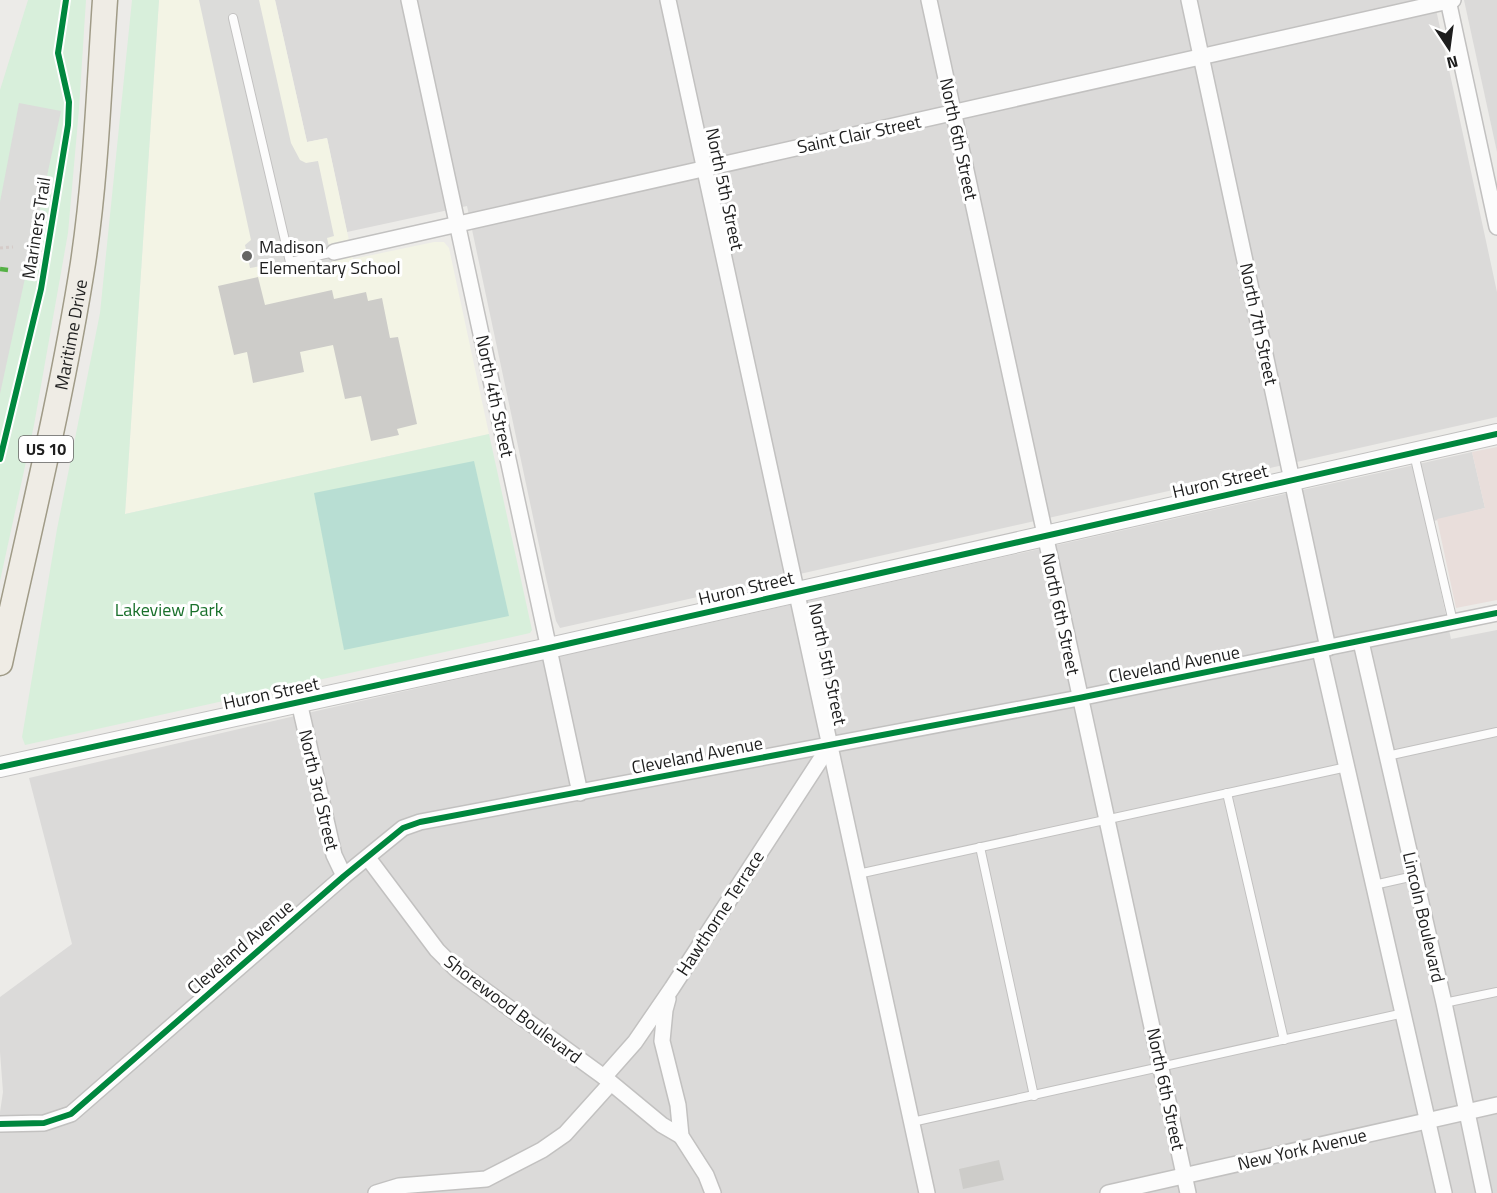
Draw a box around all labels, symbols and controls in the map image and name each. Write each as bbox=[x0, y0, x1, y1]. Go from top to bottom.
north arrow bbox=[1419, 18, 1479, 78]
text: N bbox=[1444, 50, 1460, 76]
street label: North 6th Street bbox=[933, 75, 985, 203]
street label: Saint Clair Street bbox=[795, 108, 924, 160]
street label: North 5th Street bbox=[699, 125, 751, 253]
street label: Mariners Trail bbox=[15, 175, 57, 281]
place label: Madison Elementary School bbox=[259, 233, 401, 281]
marker: Madison Elementary School bbox=[240, 249, 254, 263]
street label: North 7th Street bbox=[1233, 260, 1285, 388]
street label: Maritime Drive bbox=[47, 277, 94, 392]
street label: North 4th Street bbox=[469, 332, 521, 460]
road number: US 10 bbox=[19, 436, 73, 462]
street label: Huron Street bbox=[1170, 457, 1271, 505]
street label: North 6th Street bbox=[1035, 550, 1087, 678]
street label: Huron Street bbox=[696, 564, 797, 612]
park label: Lakeview Park bbox=[115, 596, 224, 623]
street label: North 5th Street bbox=[802, 600, 854, 728]
street label: Cleveland Avenue bbox=[1106, 638, 1242, 690]
street label: Huron Street bbox=[221, 670, 322, 716]
street label: North 3rd Street bbox=[292, 727, 346, 854]
street label: Cleveland Avenue bbox=[629, 729, 765, 781]
street label: Hawthorne Terrace bbox=[669, 845, 771, 981]
street label: Lincoln Boulevard bbox=[1396, 849, 1452, 985]
street label: Cleveland Avenue bbox=[181, 893, 299, 1001]
street label: Shorewood Boulevard bbox=[438, 948, 588, 1070]
street label: North 6th Street bbox=[1140, 1025, 1192, 1153]
street label: New York Avenue bbox=[1235, 1121, 1369, 1177]

